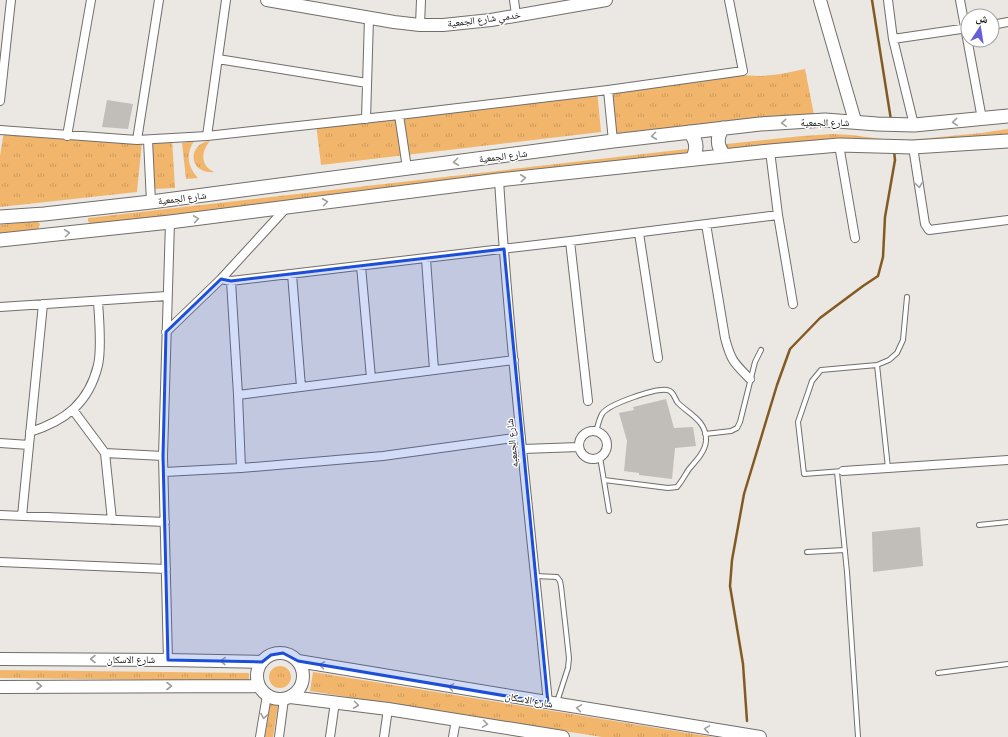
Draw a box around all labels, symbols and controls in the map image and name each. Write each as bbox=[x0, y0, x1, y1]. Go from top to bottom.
street label: خدمي شارع الجمعية bbox=[447, 8, 522, 31]
north arrow bbox=[960, 8, 1000, 48]
text: ش bbox=[975, 10, 990, 27]
street label: شارع الجمعية bbox=[801, 116, 850, 129]
one-way arrow bbox=[952, 117, 958, 126]
one-way arrow bbox=[781, 118, 787, 127]
one-way arrow bbox=[651, 131, 658, 140]
street label: شارع الجمعية bbox=[478, 147, 528, 165]
one-way arrow bbox=[453, 157, 459, 166]
one-way arrow bbox=[520, 174, 526, 183]
one-way arrow bbox=[914, 182, 923, 188]
street label: شارع الجمعية bbox=[157, 189, 207, 207]
one-way arrow bbox=[322, 198, 328, 207]
one-way arrow bbox=[193, 215, 199, 224]
one-way arrow bbox=[64, 229, 70, 238]
street label: شارع الجمعيه bbox=[503, 418, 521, 468]
street label: شارع الاسكان bbox=[107, 653, 156, 666]
one-way arrow bbox=[90, 655, 96, 663]
one-way arrow bbox=[220, 657, 226, 665]
one-way arrow bbox=[319, 661, 326, 670]
one-way arrow bbox=[36, 682, 42, 690]
one-way arrow bbox=[166, 682, 172, 690]
one-way arrow bbox=[448, 683, 454, 692]
street label: شارع الاسكان bbox=[504, 689, 554, 711]
one-way arrow bbox=[353, 700, 360, 709]
one-way arrow bbox=[576, 704, 582, 713]
one-way arrow bbox=[260, 713, 268, 719]
one-way arrow bbox=[482, 719, 488, 728]
one-way arrow bbox=[704, 725, 710, 734]

